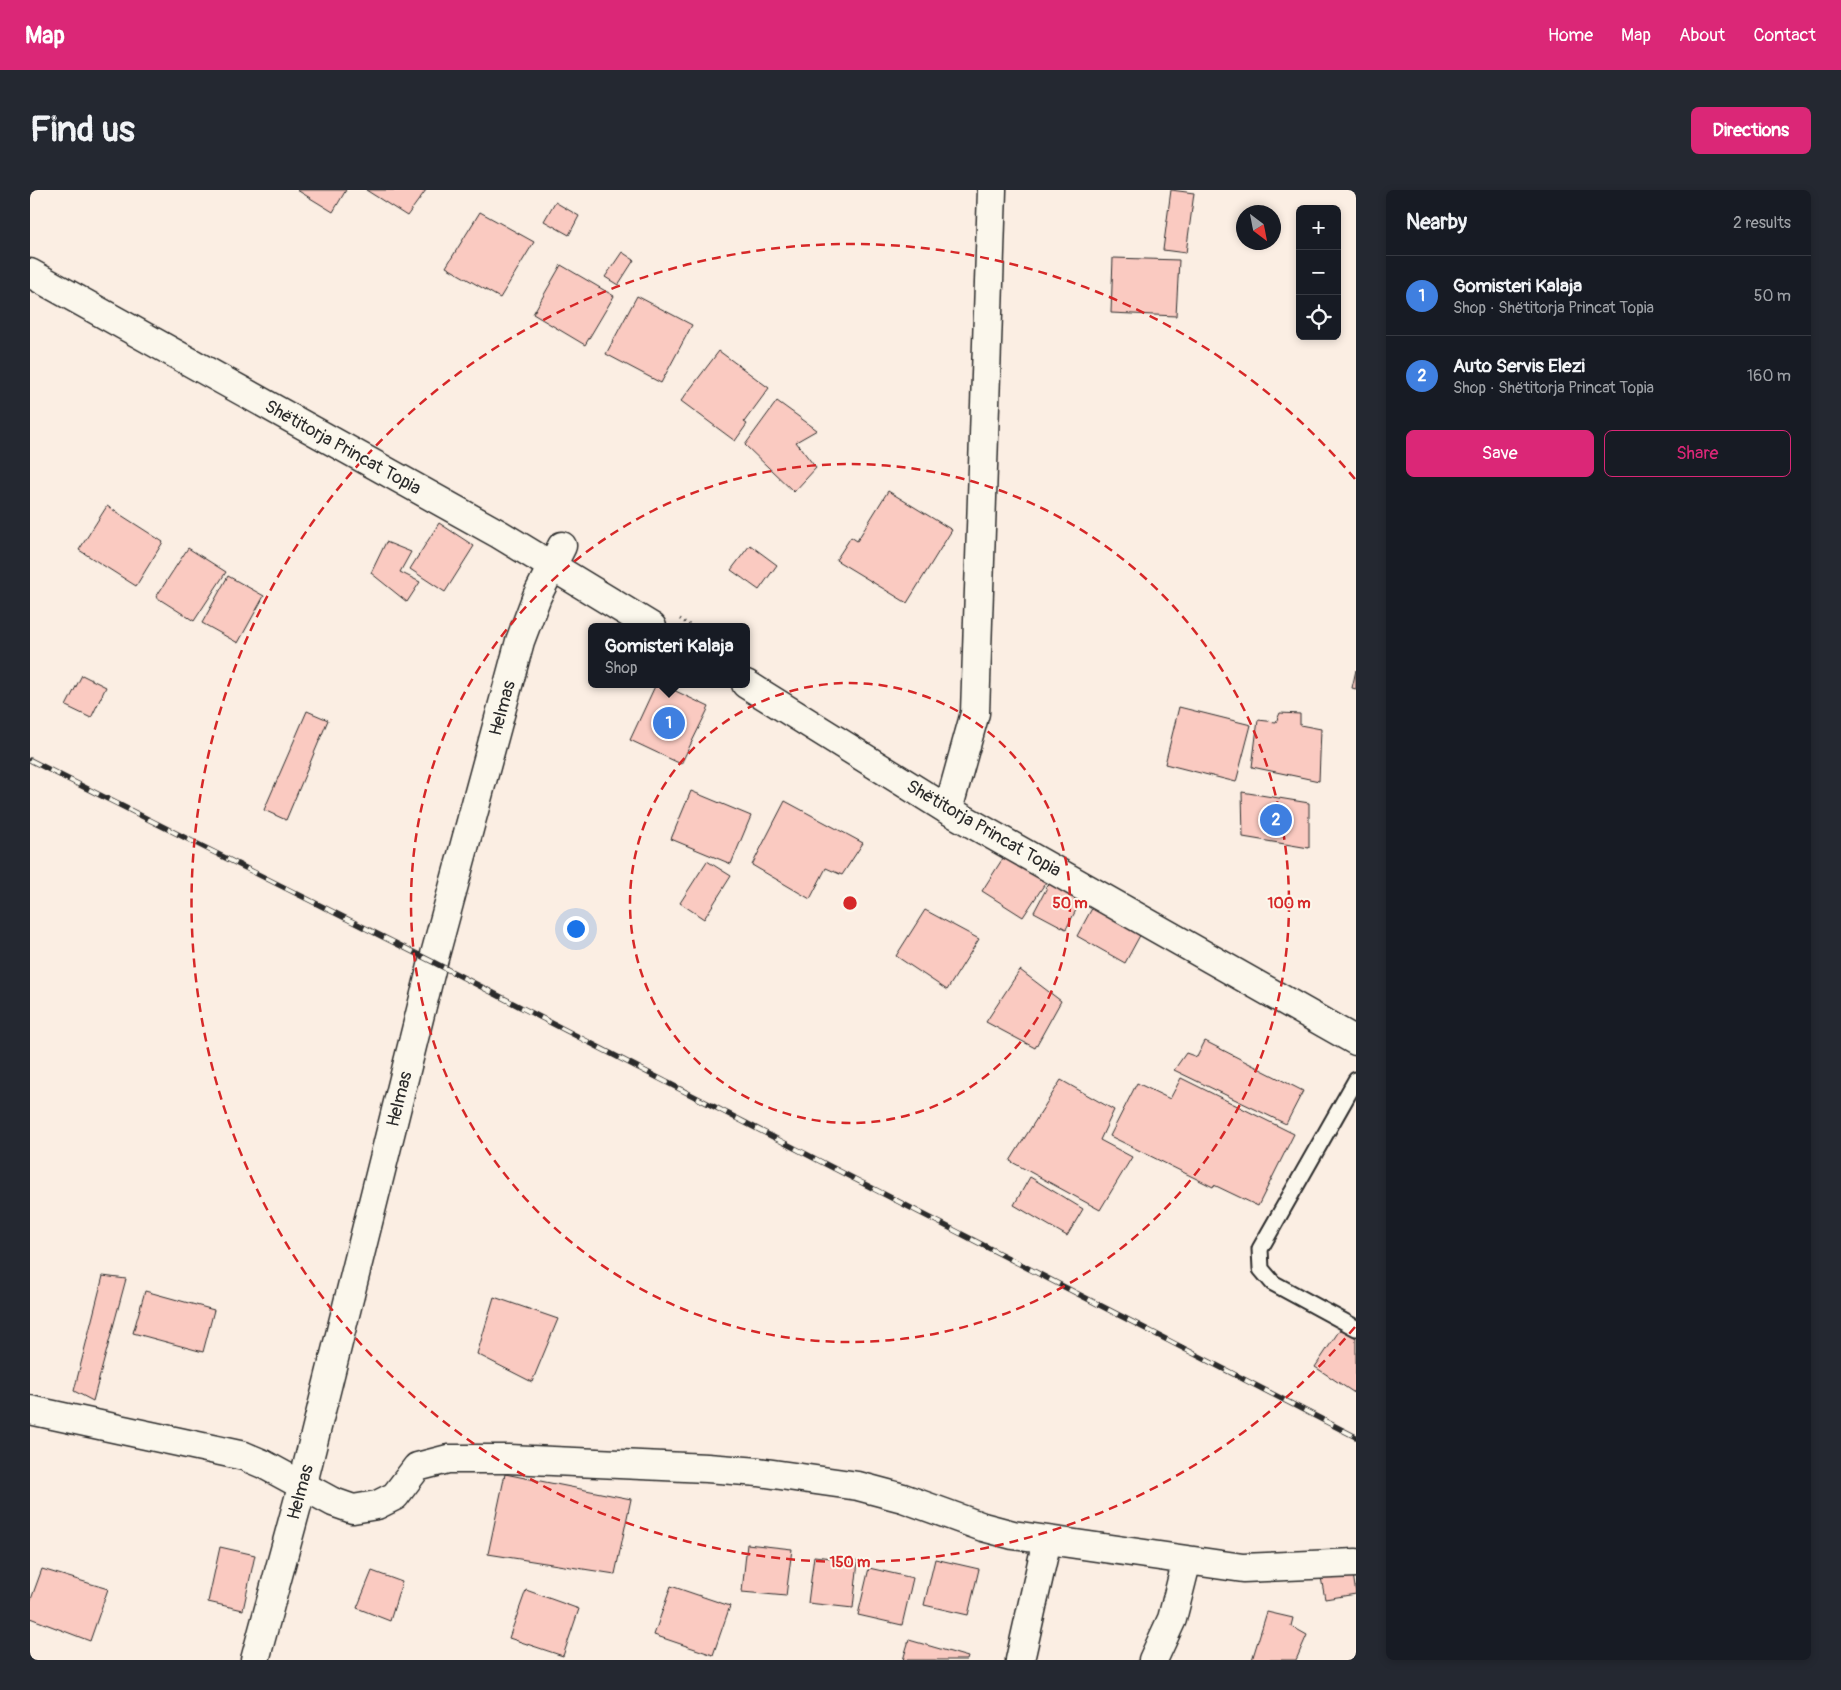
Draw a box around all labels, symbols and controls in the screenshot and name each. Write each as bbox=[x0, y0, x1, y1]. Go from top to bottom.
text: Map bbox=[25, 21, 65, 50]
text: Home bbox=[1548, 24, 1593, 47]
text: Map bbox=[1621, 24, 1651, 47]
text: About bbox=[1679, 24, 1725, 47]
text: Contact bbox=[1753, 24, 1816, 47]
button: Directions bbox=[1691, 107, 1811, 154]
text: Find us bbox=[30, 108, 135, 152]
north arrow bbox=[1236, 205, 1281, 250]
map controls bbox=[1296, 205, 1341, 340]
button: + bbox=[1296, 205, 1341, 250]
text: Nearby bbox=[1406, 209, 1467, 236]
text: 2 results bbox=[1733, 213, 1791, 233]
button: − bbox=[1296, 250, 1341, 295]
text: Gomisteri Kalaja bbox=[1453, 274, 1582, 298]
text: 1 bbox=[1419, 286, 1425, 306]
text: 50 m bbox=[1754, 286, 1791, 306]
button: locate bbox=[1296, 295, 1341, 340]
text: Shop · Shëtitorja Princat Topia bbox=[1453, 298, 1654, 318]
text: Auto Servis Elezi bbox=[1453, 354, 1585, 378]
text: 2 bbox=[1418, 366, 1426, 386]
text: 160 m bbox=[1747, 366, 1791, 386]
text: Shop · Shëtitorja Princat Topia bbox=[1453, 378, 1654, 398]
street label: Shëtitorja Princat Topia bbox=[261, 395, 425, 500]
button: Save bbox=[1406, 430, 1594, 477]
button: Share bbox=[1604, 430, 1791, 477]
popup bbox=[588, 623, 750, 688]
text: Gomisteri Kalaja bbox=[604, 634, 734, 658]
text: Shop bbox=[604, 658, 638, 678]
street label: Helmas bbox=[484, 678, 521, 738]
pin: 1 bbox=[653, 704, 685, 742]
street label: Shëtitorja Princat Topia bbox=[902, 775, 1065, 882]
pin: 2 bbox=[1260, 801, 1292, 839]
centre of rings bbox=[841, 894, 859, 912]
text: 50 m bbox=[1053, 894, 1087, 913]
text: 100 m bbox=[1268, 894, 1310, 913]
your location bbox=[563, 916, 589, 942]
street label: Helmas bbox=[382, 1069, 417, 1129]
street label: Helmas bbox=[282, 1462, 319, 1522]
text: 150 m bbox=[830, 1553, 870, 1572]

